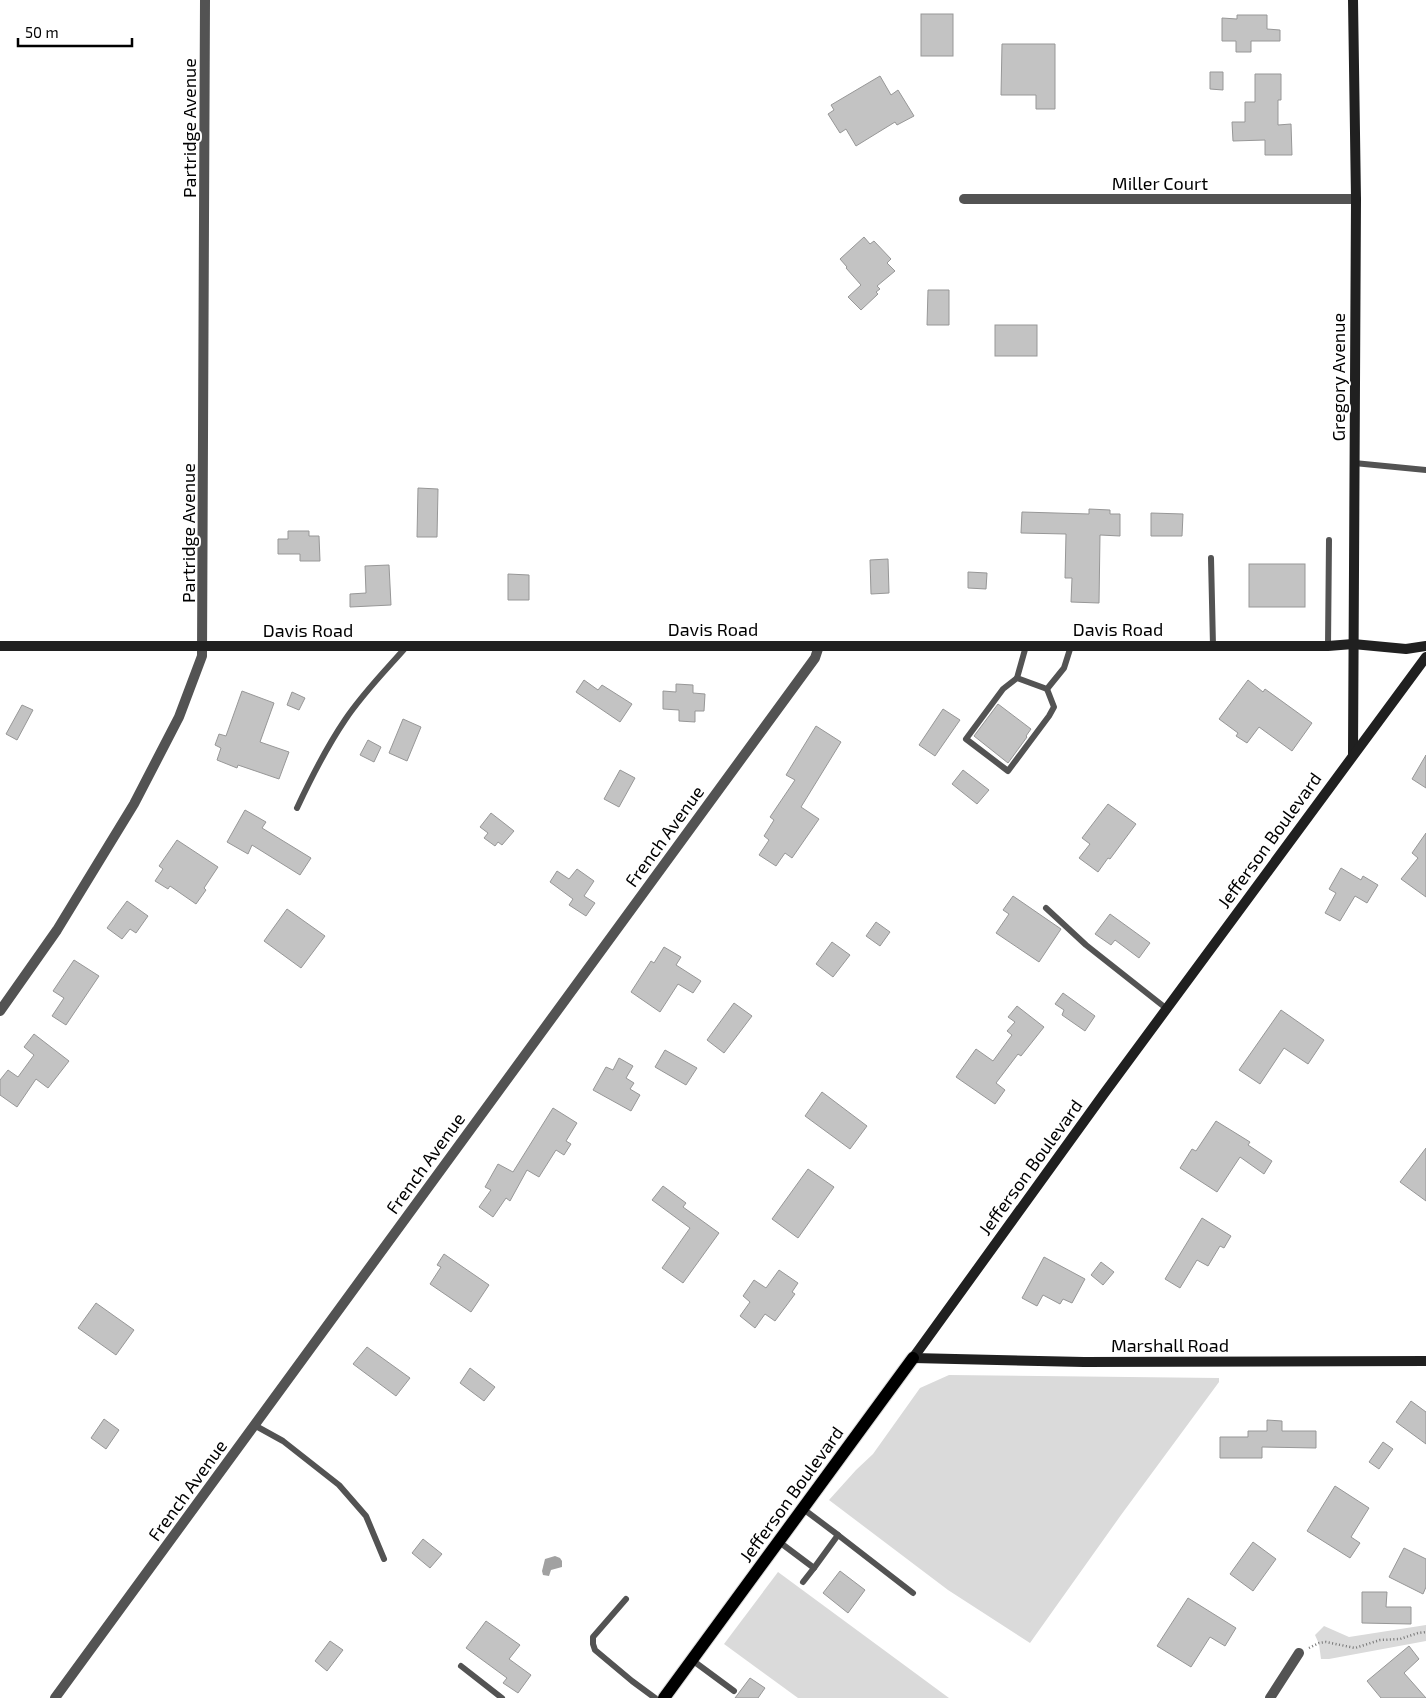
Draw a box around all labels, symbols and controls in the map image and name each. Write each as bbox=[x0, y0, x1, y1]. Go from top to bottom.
scale bar bbox=[18, 15, 131, 47]
text: 50 m bbox=[25, 23, 59, 41]
street label: Partridge Avenue bbox=[178, 58, 200, 198]
street label: Miller Court bbox=[1112, 172, 1208, 194]
street label: Gregory Avenue bbox=[1327, 313, 1349, 441]
street label: Partridge Avenue bbox=[177, 463, 199, 603]
street label: Davis Road bbox=[668, 618, 758, 640]
street label: Davis Road bbox=[1073, 618, 1163, 640]
street label: Davis Road bbox=[263, 619, 353, 641]
street label: Jefferson Boulevard bbox=[1212, 768, 1326, 912]
street label: French Avenue bbox=[620, 781, 708, 891]
street label: Jefferson Boulevard bbox=[973, 1095, 1087, 1239]
street label: French Avenue bbox=[381, 1108, 469, 1218]
street label: Marshall Road bbox=[1111, 1334, 1229, 1356]
street label: Jefferson Boulevard bbox=[734, 1422, 848, 1566]
street label: French Avenue bbox=[143, 1435, 231, 1545]

